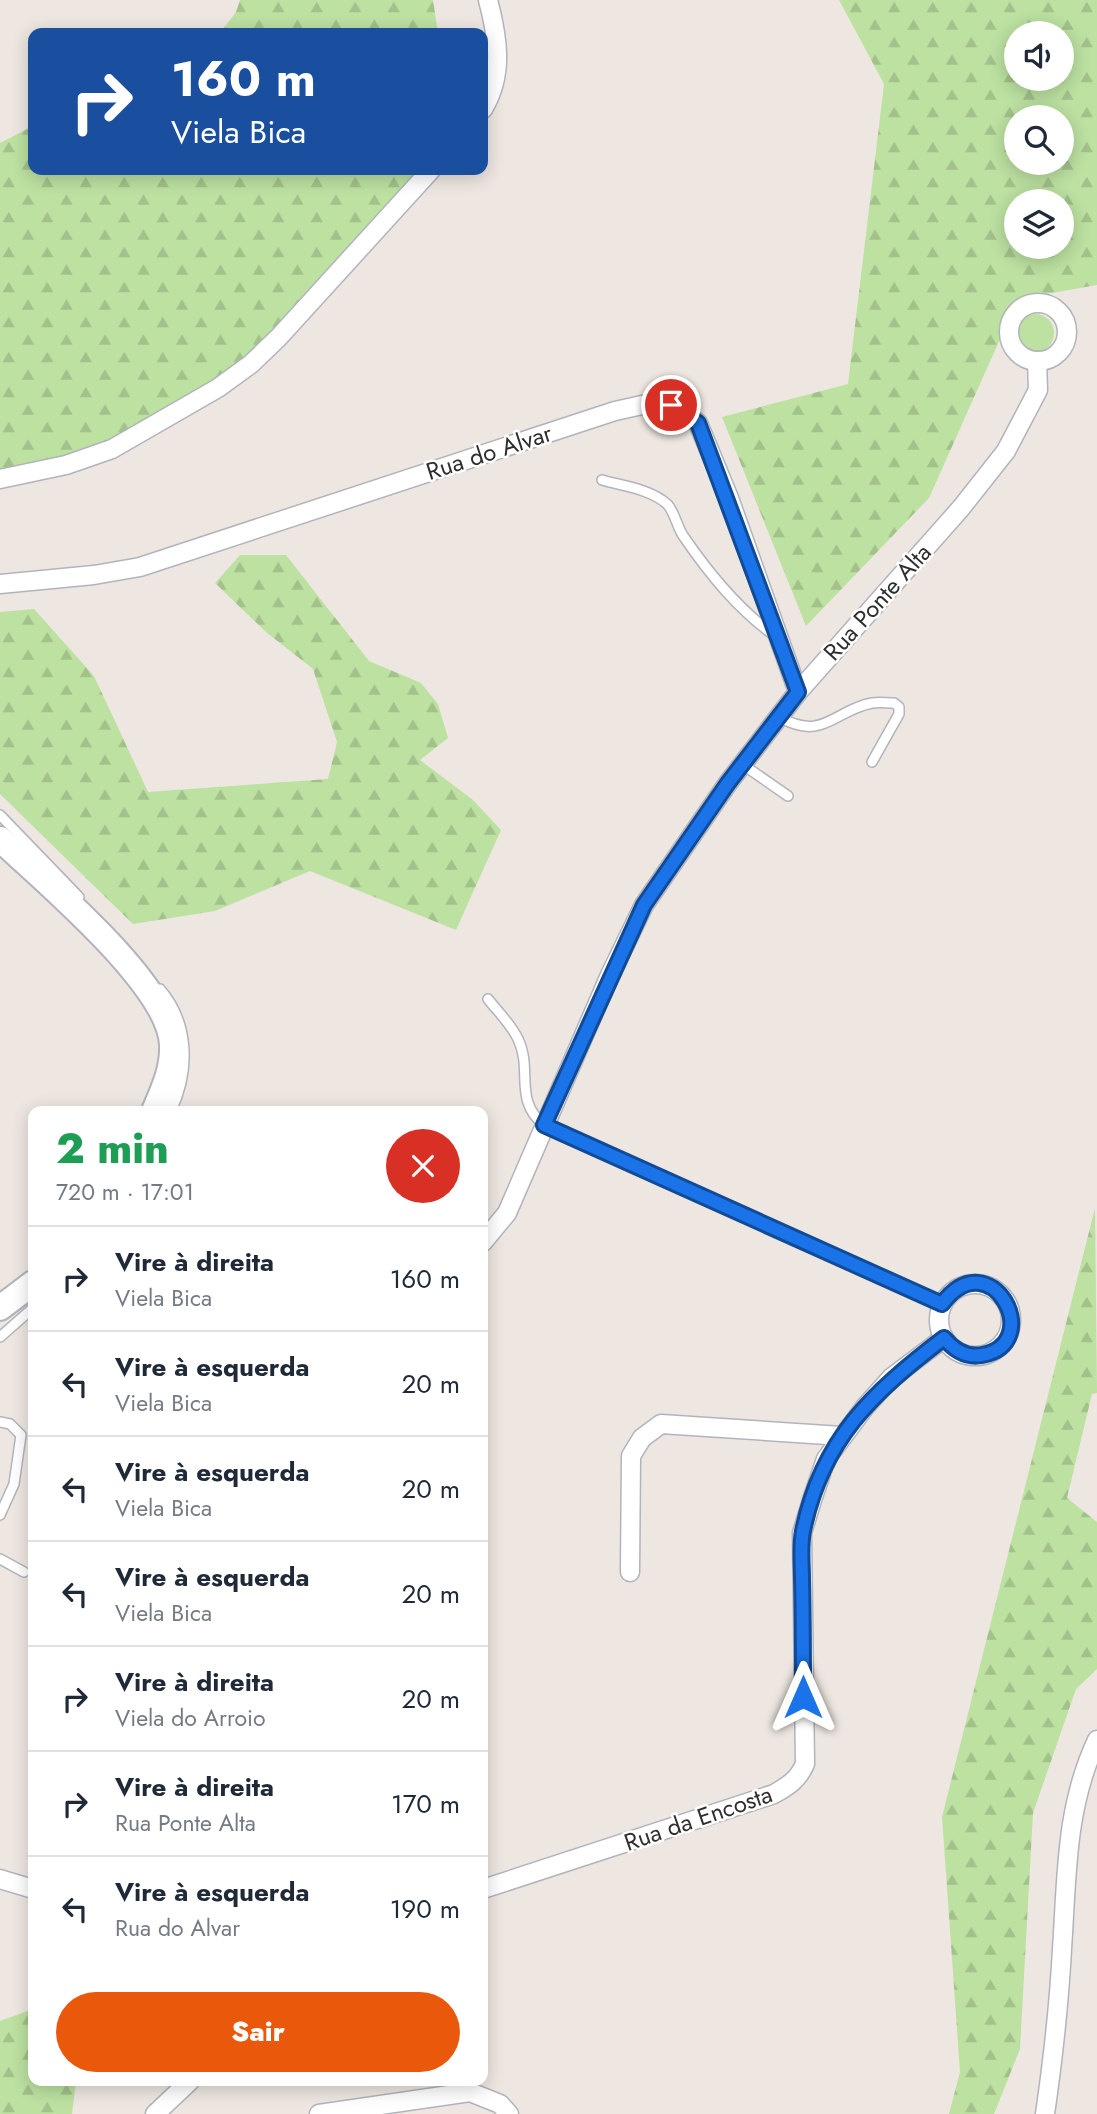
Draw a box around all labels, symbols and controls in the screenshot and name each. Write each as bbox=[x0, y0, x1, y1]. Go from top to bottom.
map controls bbox=[1004, 21, 1074, 259]
button: sound bbox=[1004, 21, 1074, 91]
text: 160 m bbox=[171, 44, 316, 114]
icon: right bbox=[56, 56, 147, 147]
button: search bbox=[1004, 105, 1074, 175]
text: Viela Bica bbox=[171, 109, 306, 155]
button: layers bbox=[1004, 189, 1074, 259]
pin bbox=[641, 375, 701, 435]
icon: arrive bbox=[652, 386, 690, 424]
street label: Rua do Alvar bbox=[422, 415, 557, 489]
street label: Rua Ponte Alta bbox=[815, 536, 939, 668]
text: 2 min bbox=[56, 1118, 169, 1179]
button: close bbox=[386, 1129, 460, 1203]
text: 720 m · 17:01 bbox=[56, 1175, 194, 1209]
text: Vire à direita bbox=[115, 1243, 274, 1281]
icon: right bbox=[56, 1260, 94, 1298]
text: 160 m bbox=[390, 1260, 460, 1298]
text: Viela Bica bbox=[115, 1281, 212, 1315]
text: Vire à esquerda bbox=[115, 1348, 310, 1386]
icon: left bbox=[56, 1365, 94, 1403]
text: 20 m bbox=[402, 1365, 460, 1403]
text: Viela Bica bbox=[115, 1386, 212, 1420]
text: Vire à esquerda bbox=[115, 1453, 310, 1491]
icon: left bbox=[56, 1470, 94, 1508]
text: 20 m bbox=[402, 1470, 460, 1508]
text: Viela Bica bbox=[115, 1491, 212, 1525]
text: Vire à esquerda bbox=[115, 1558, 310, 1596]
icon: left bbox=[56, 1575, 94, 1613]
text: 20 m bbox=[402, 1575, 460, 1613]
text: Viela Bica bbox=[115, 1596, 212, 1630]
position arrow bbox=[766, 1660, 840, 1734]
text: Vire à direita bbox=[115, 1663, 274, 1701]
icon: right bbox=[56, 1680, 94, 1718]
text: 20 m bbox=[402, 1680, 460, 1718]
text: Viela do Arroio bbox=[115, 1701, 266, 1735]
text: Vire à direita bbox=[115, 1768, 274, 1806]
street label: Rua da Encosta bbox=[619, 1776, 777, 1860]
icon: right bbox=[56, 1785, 94, 1823]
text: 170 m bbox=[391, 1785, 460, 1823]
text: Rua Ponte Alta bbox=[115, 1806, 256, 1840]
text: Vire à esquerda bbox=[115, 1873, 310, 1911]
icon: left bbox=[56, 1890, 94, 1928]
text: 190 m bbox=[390, 1890, 460, 1928]
text: Rua do Alvar bbox=[115, 1911, 240, 1945]
button: Sair bbox=[56, 1992, 460, 2072]

